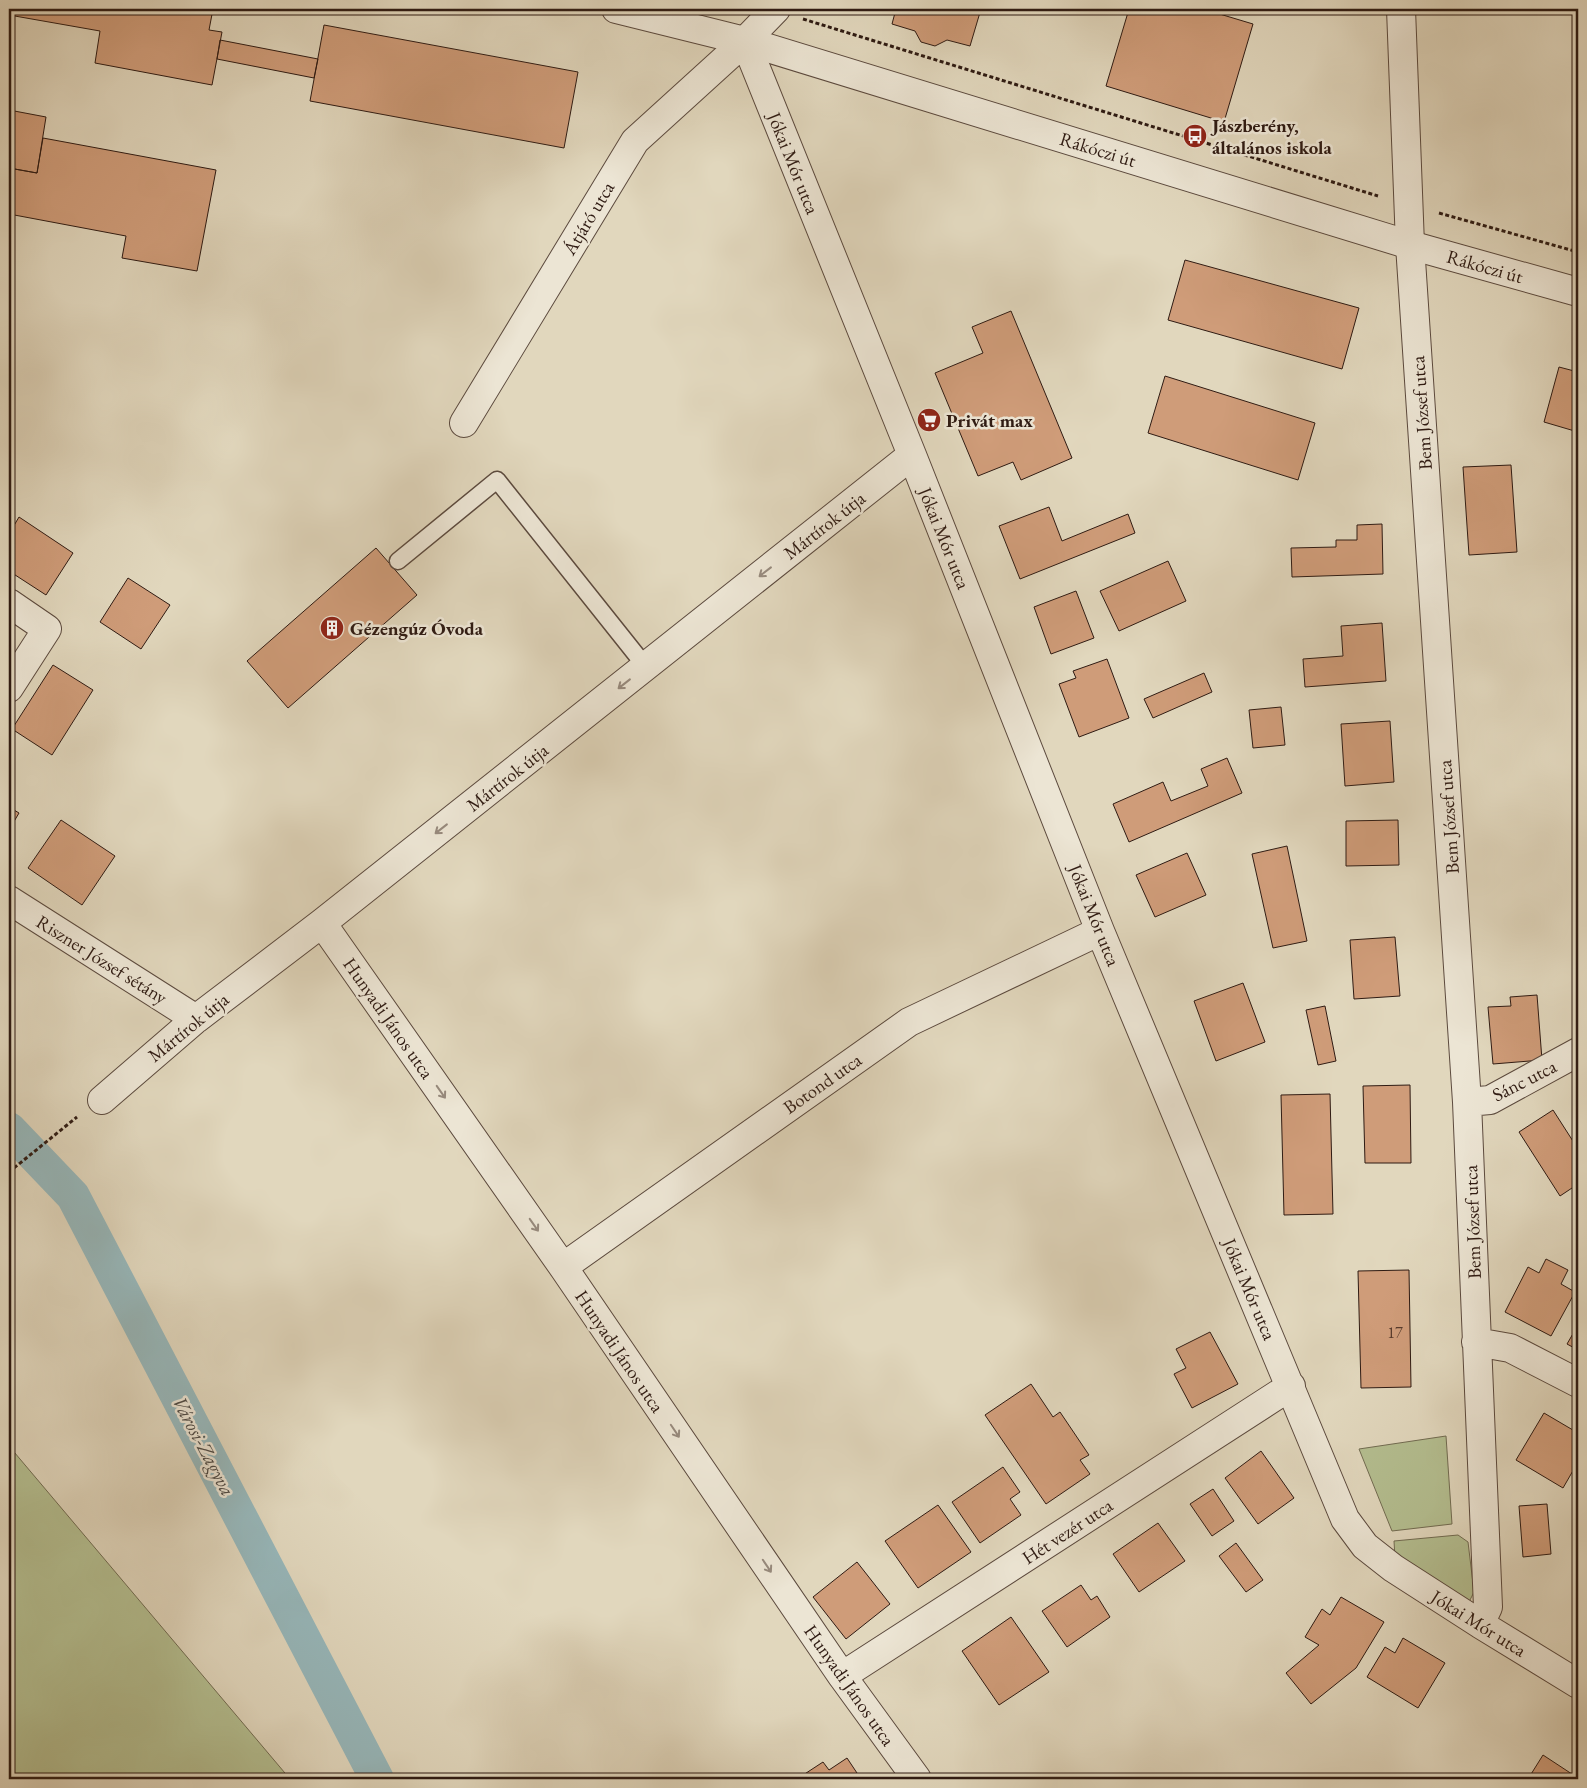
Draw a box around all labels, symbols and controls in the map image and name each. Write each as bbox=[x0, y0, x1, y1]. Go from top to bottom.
street label: Jókai Mór utca bbox=[761, 107, 825, 218]
place label: Jászberény, általános iskola bbox=[1210, 113, 1332, 160]
bus stop icon: Jászberény, általános iskola bbox=[1182, 123, 1208, 149]
street label: Rákóczi út bbox=[1057, 126, 1139, 173]
street label: Átjáró utca bbox=[556, 177, 620, 261]
street label: Rákóczi út bbox=[1444, 244, 1526, 289]
street label: Bem József utca bbox=[1405, 355, 1438, 471]
supermarket icon: Privát max bbox=[916, 407, 942, 433]
place label: Privát max bbox=[946, 408, 1033, 433]
street label: Jókai Mór utca bbox=[912, 482, 976, 593]
street label: Mártírok útja bbox=[778, 485, 871, 565]
one-way arrow bbox=[758, 567, 771, 578]
building icon: Gézengúz Óvoda bbox=[319, 615, 345, 641]
place label: Gézengúz Óvoda bbox=[350, 616, 484, 641]
one-way arrow bbox=[617, 679, 630, 690]
street label: Mártírok útja bbox=[461, 737, 554, 817]
street label: Bem József utca bbox=[1432, 759, 1465, 875]
one-way arrow bbox=[435, 823, 448, 834]
street label: Jókai Mór utca bbox=[1062, 859, 1126, 970]
street label: Riszner József sétány bbox=[32, 909, 172, 1010]
street label: Hunyadi János utca bbox=[337, 953, 440, 1084]
street label: Mártírok útja bbox=[143, 987, 234, 1068]
street label: Botond utca bbox=[778, 1047, 867, 1120]
street label: Sánc utca bbox=[1488, 1053, 1561, 1107]
one-way arrow bbox=[436, 1085, 446, 1099]
street label: Bem József utca bbox=[1458, 1164, 1487, 1280]
one-way arrow bbox=[529, 1218, 539, 1232]
street label: Jókai Mór utca bbox=[1216, 1233, 1282, 1344]
street label: Hunyadi János utca bbox=[569, 1285, 670, 1418]
house number: 17 bbox=[1387, 1322, 1403, 1343]
water label: Városi-Zagyva bbox=[167, 1392, 241, 1500]
one-way arrow bbox=[670, 1424, 680, 1438]
street label: Hét vezér utca bbox=[1017, 1493, 1118, 1570]
one-way arrow bbox=[762, 1558, 772, 1572]
street label: Jókai Mór utca bbox=[1425, 1583, 1531, 1663]
street label: Hunyadi János utca bbox=[798, 1620, 901, 1751]

